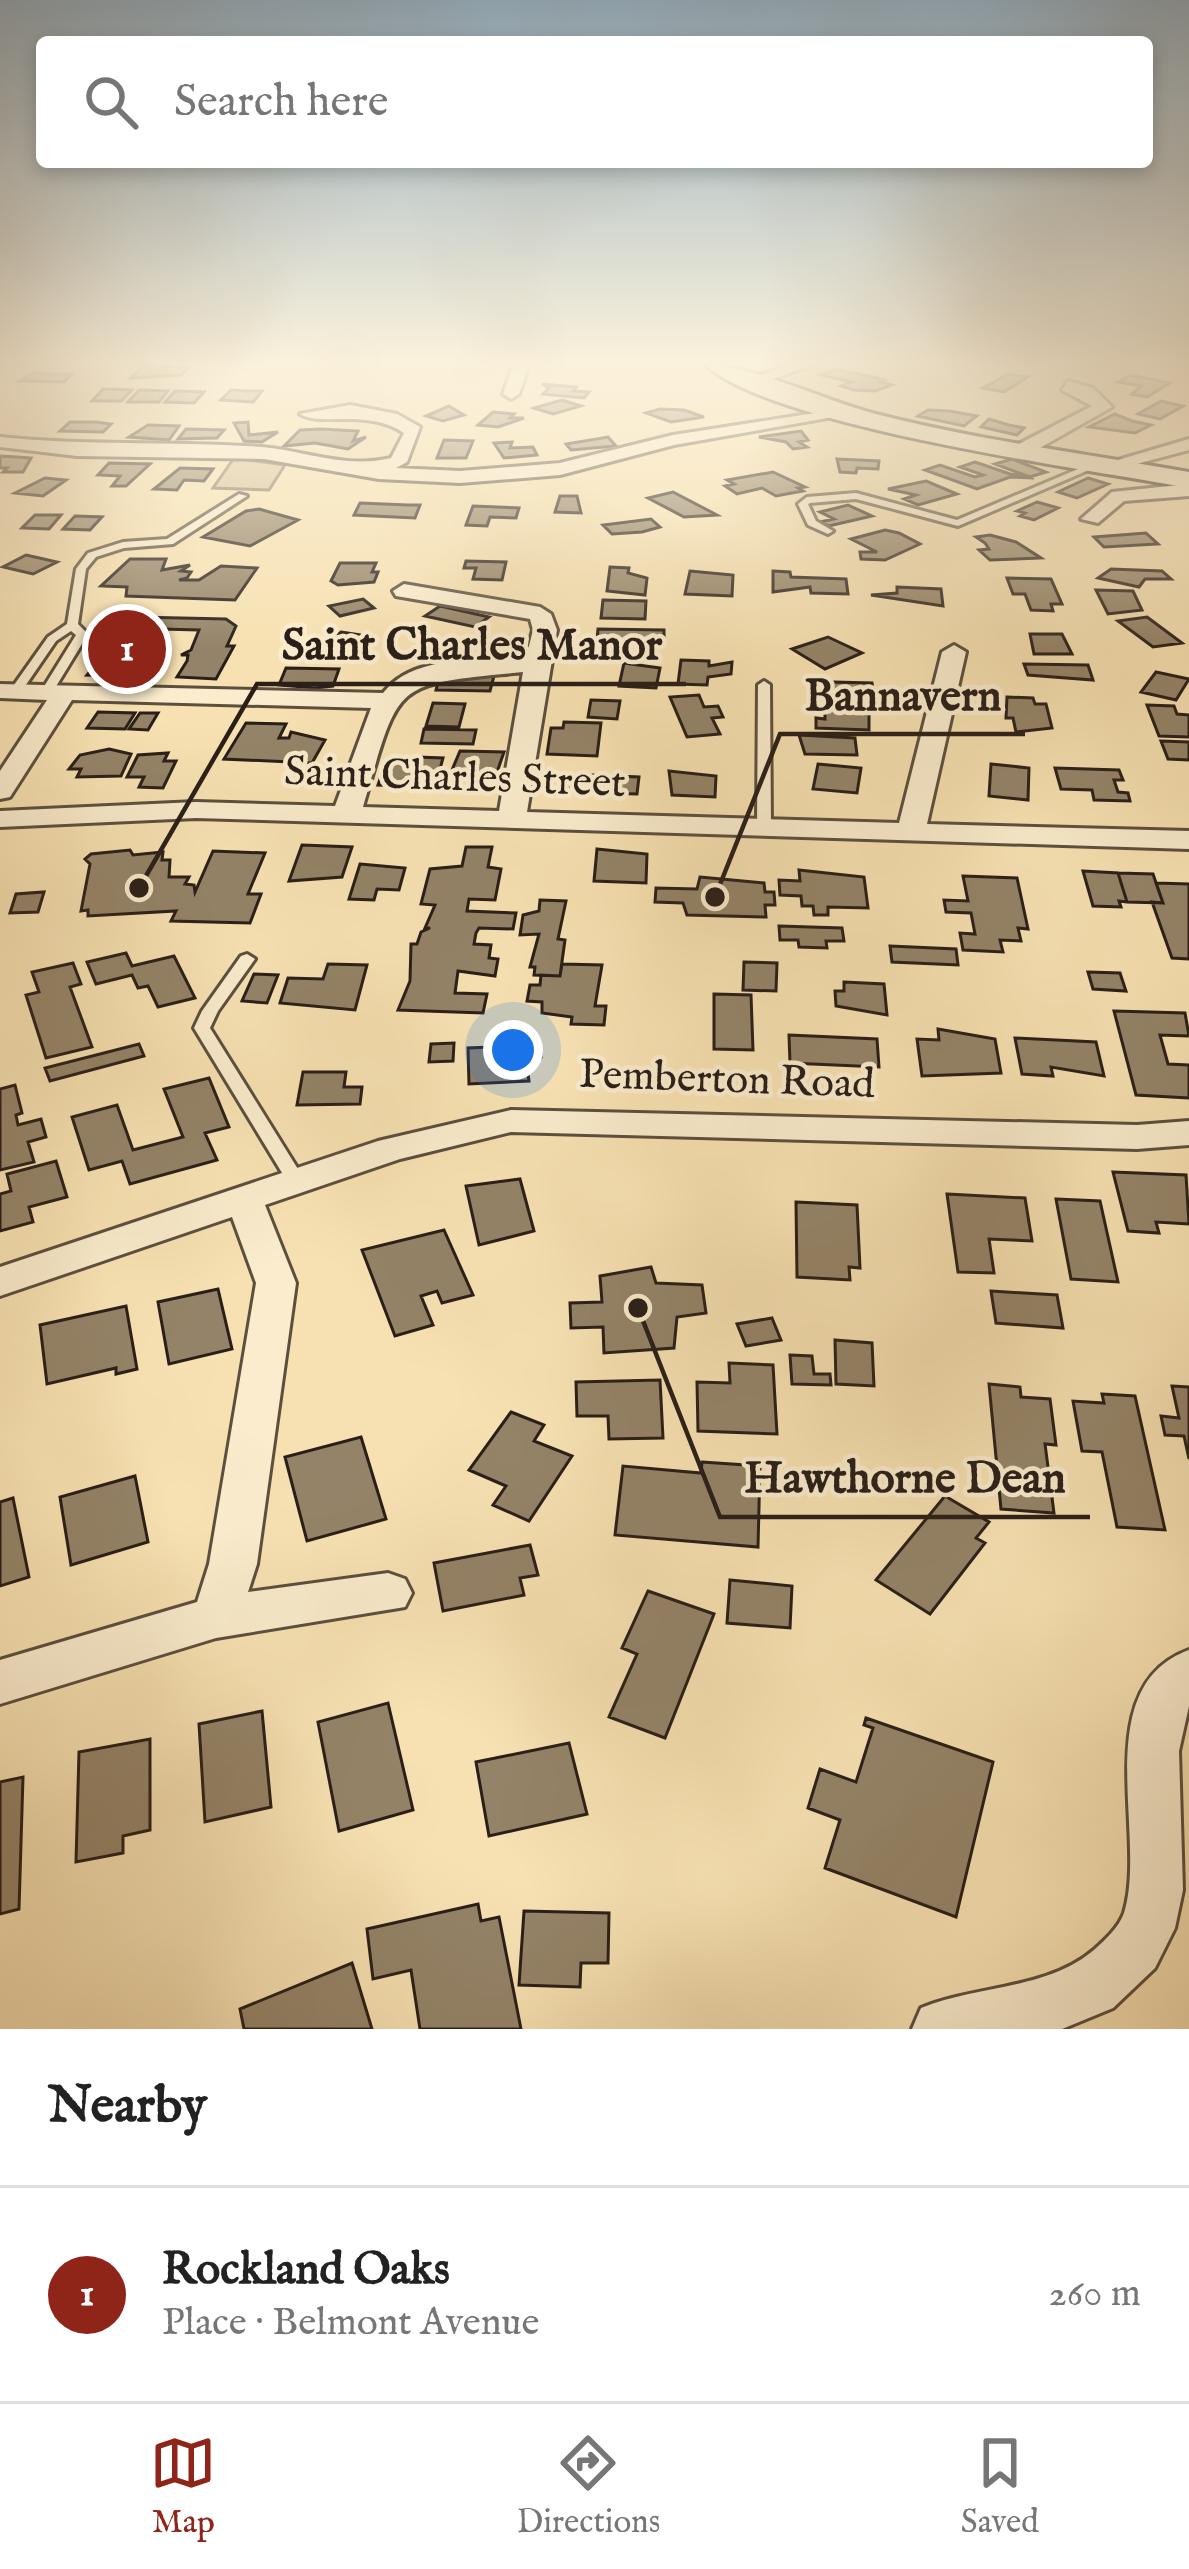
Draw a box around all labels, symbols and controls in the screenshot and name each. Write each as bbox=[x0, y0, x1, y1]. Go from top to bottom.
search box bbox=[36, 36, 1153, 168]
icon: search bbox=[78, 69, 144, 135]
text: Search here bbox=[174, 74, 388, 131]
callout: Saint Charles Manor bbox=[257, 603, 686, 684]
pin: 1 bbox=[88, 604, 166, 694]
text: Saint Charles Manor bbox=[282, 618, 663, 675]
callout: Bannavern bbox=[780, 653, 1025, 734]
text: Bannavern bbox=[805, 669, 1002, 726]
street label: Saint Charles Street bbox=[283, 746, 626, 811]
your location bbox=[483, 1020, 543, 1080]
street label: Pemberton Road bbox=[578, 1049, 876, 1112]
callout: Hawthorne Dean bbox=[720, 1436, 1090, 1517]
text: Hawthorne Dean bbox=[744, 1451, 1066, 1508]
text: Nearby bbox=[48, 2075, 207, 2140]
text: Rockland Oaks bbox=[162, 2242, 450, 2299]
text: 1 bbox=[80, 2270, 94, 2319]
text: 260 m bbox=[1048, 2270, 1141, 2319]
text: Place · Belmont Avenue bbox=[162, 2299, 539, 2348]
tab: Map bbox=[150, 2430, 216, 2544]
tab: Directions bbox=[517, 2430, 660, 2544]
tab: Saved bbox=[961, 2430, 1039, 2544]

